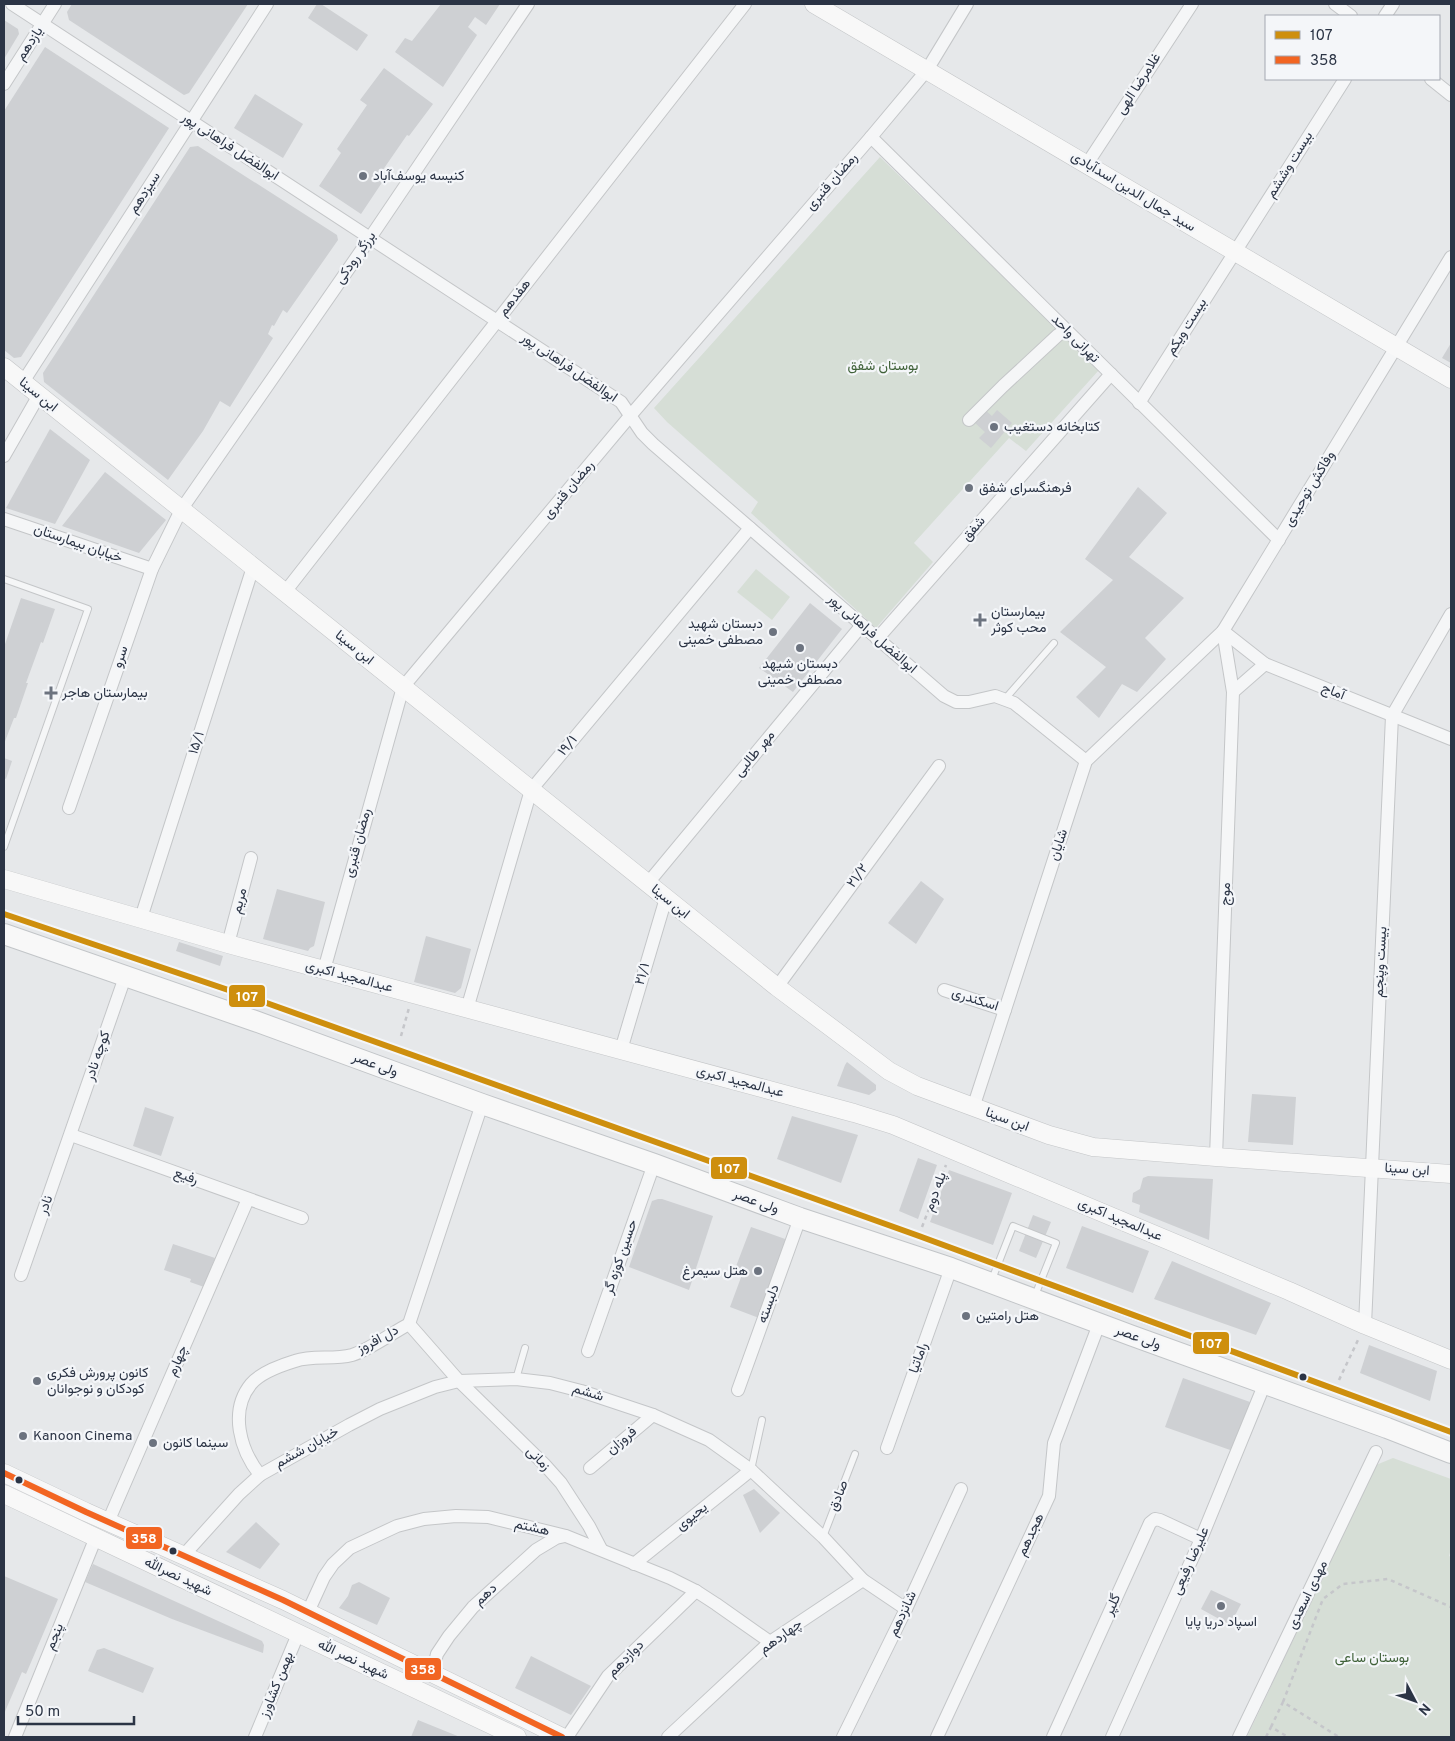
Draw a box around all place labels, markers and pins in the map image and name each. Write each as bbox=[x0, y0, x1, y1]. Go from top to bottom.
place label: کنیسه یوسف‌آباد bbox=[373, 168, 465, 185]
marker: کنیسه یوسف‌آباد bbox=[357, 170, 369, 182]
place label: کتابخانه دستغیب bbox=[1004, 419, 1100, 436]
marker: کتابخانه دستغیب bbox=[988, 421, 1000, 433]
place label: فرهنگسرای شفق bbox=[979, 480, 1072, 497]
marker: فرهنگسرای شفق bbox=[963, 482, 975, 494]
place label: بیمارستان محب کوثر bbox=[990, 604, 1046, 637]
marker: بیمارستان محب کوثر bbox=[973, 613, 987, 627]
place label: دبستان شهید مصطفی خمینی bbox=[678, 616, 763, 649]
marker: دبستان شهید مصطفی خمینی bbox=[767, 626, 779, 638]
marker: دبستان شیهد مصطفی خمینی bbox=[794, 642, 806, 654]
place label: دبستان شیهد مصطفی خمینی bbox=[758, 656, 842, 689]
place label: بیمارستان هاجر bbox=[61, 685, 148, 702]
marker: بیمارستان هاجر bbox=[44, 686, 58, 700]
place label: هتل سیمرغ bbox=[682, 1263, 748, 1281]
marker: هتل سیمرغ bbox=[752, 1265, 764, 1277]
place label: هتل رامتین bbox=[976, 1308, 1039, 1325]
marker: هتل رامتین bbox=[960, 1310, 972, 1322]
place label: کانون پرورش فکری کودکان و نوجوانان bbox=[47, 1365, 149, 1398]
unlabelled marker bbox=[1298, 1372, 1308, 1382]
marker: کانون پرورش فکری کودکان و نوجوانان bbox=[31, 1375, 43, 1387]
place label: Kanoon Cinema bbox=[33, 1428, 132, 1445]
marker: Kanoon Cinema bbox=[17, 1430, 29, 1442]
place label: سینما کانون bbox=[163, 1435, 228, 1452]
marker: سینما کانون bbox=[147, 1437, 159, 1449]
unlabelled marker bbox=[14, 1475, 24, 1485]
unlabelled marker bbox=[168, 1546, 178, 1556]
marker: اسپاد دریا پایا bbox=[1215, 1600, 1227, 1612]
place label: اسپاد دریا پایا bbox=[1185, 1614, 1257, 1631]

